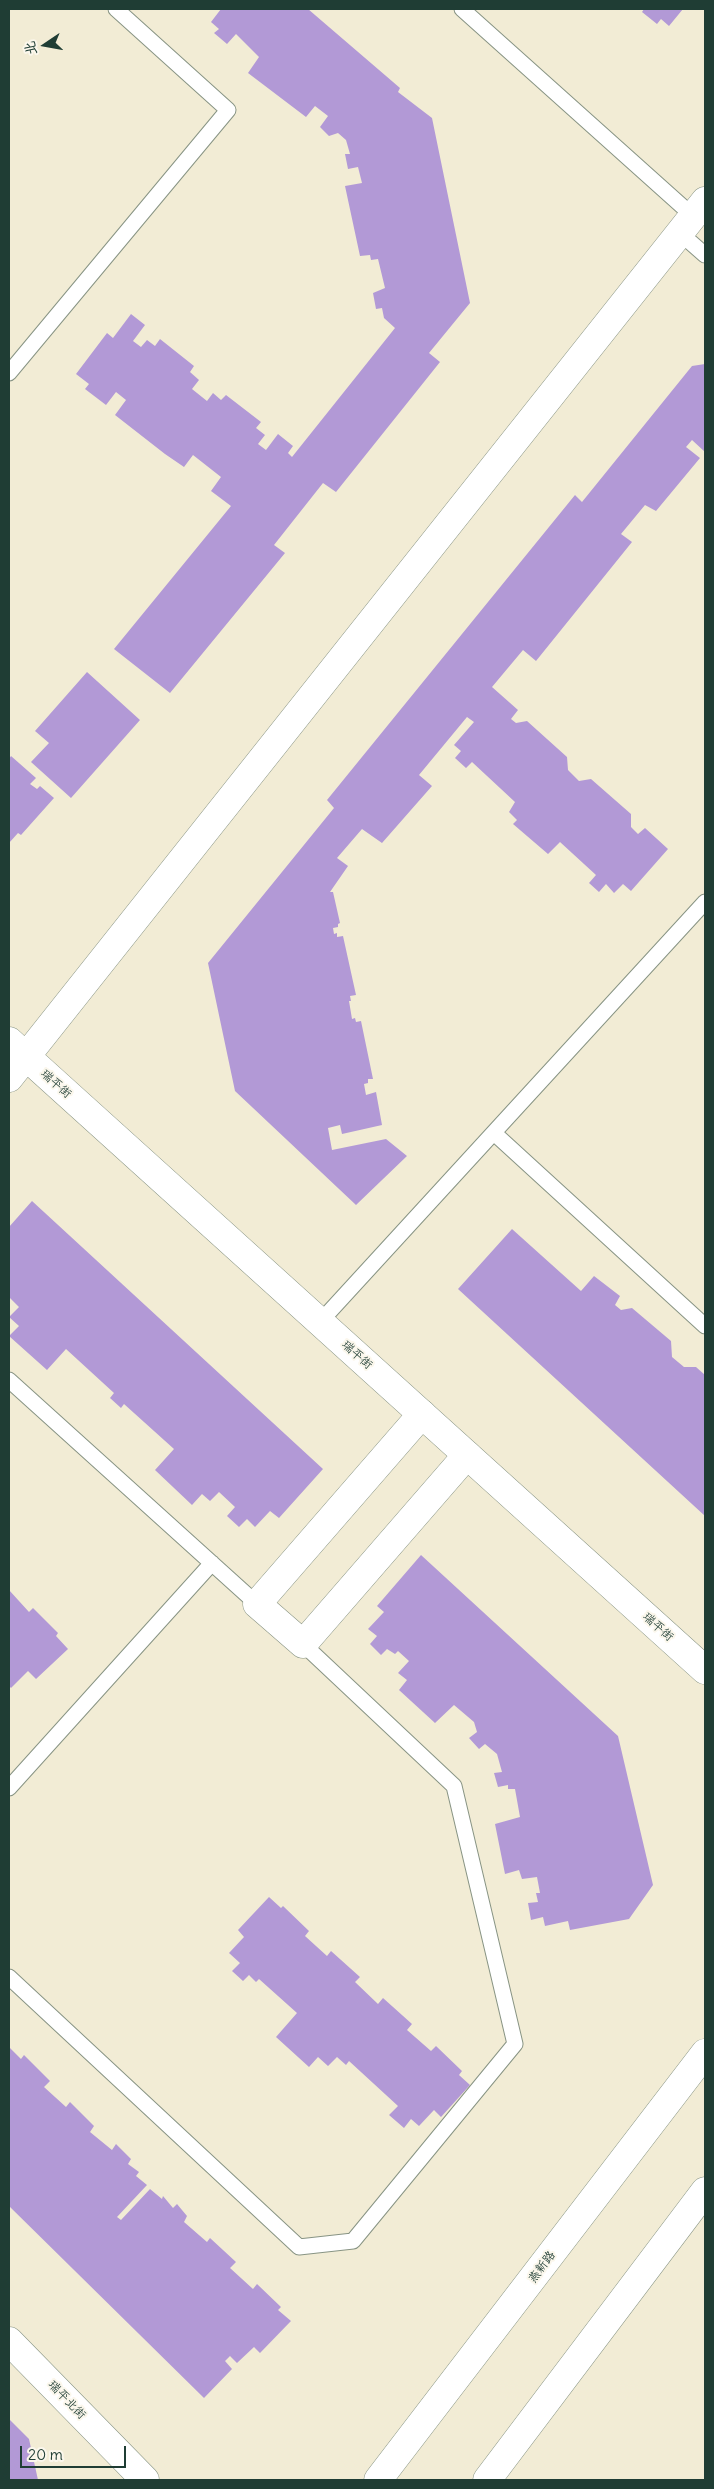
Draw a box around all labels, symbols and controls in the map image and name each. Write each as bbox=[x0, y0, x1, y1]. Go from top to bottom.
north arrow bbox=[20, 20, 70, 70]
text: 北 bbox=[20, 39, 41, 57]
street label: 瑞平街 bbox=[38, 1067, 74, 1101]
street label: 瑞平街 bbox=[339, 1338, 375, 1372]
street label: 瑞平街 bbox=[640, 1610, 676, 1644]
street label: 燕新路 bbox=[525, 2248, 559, 2286]
street label: 瑞平北街 bbox=[45, 2378, 89, 2422]
scale bar bbox=[22, 2436, 129, 2468]
text: 20 m bbox=[28, 2445, 63, 2464]

